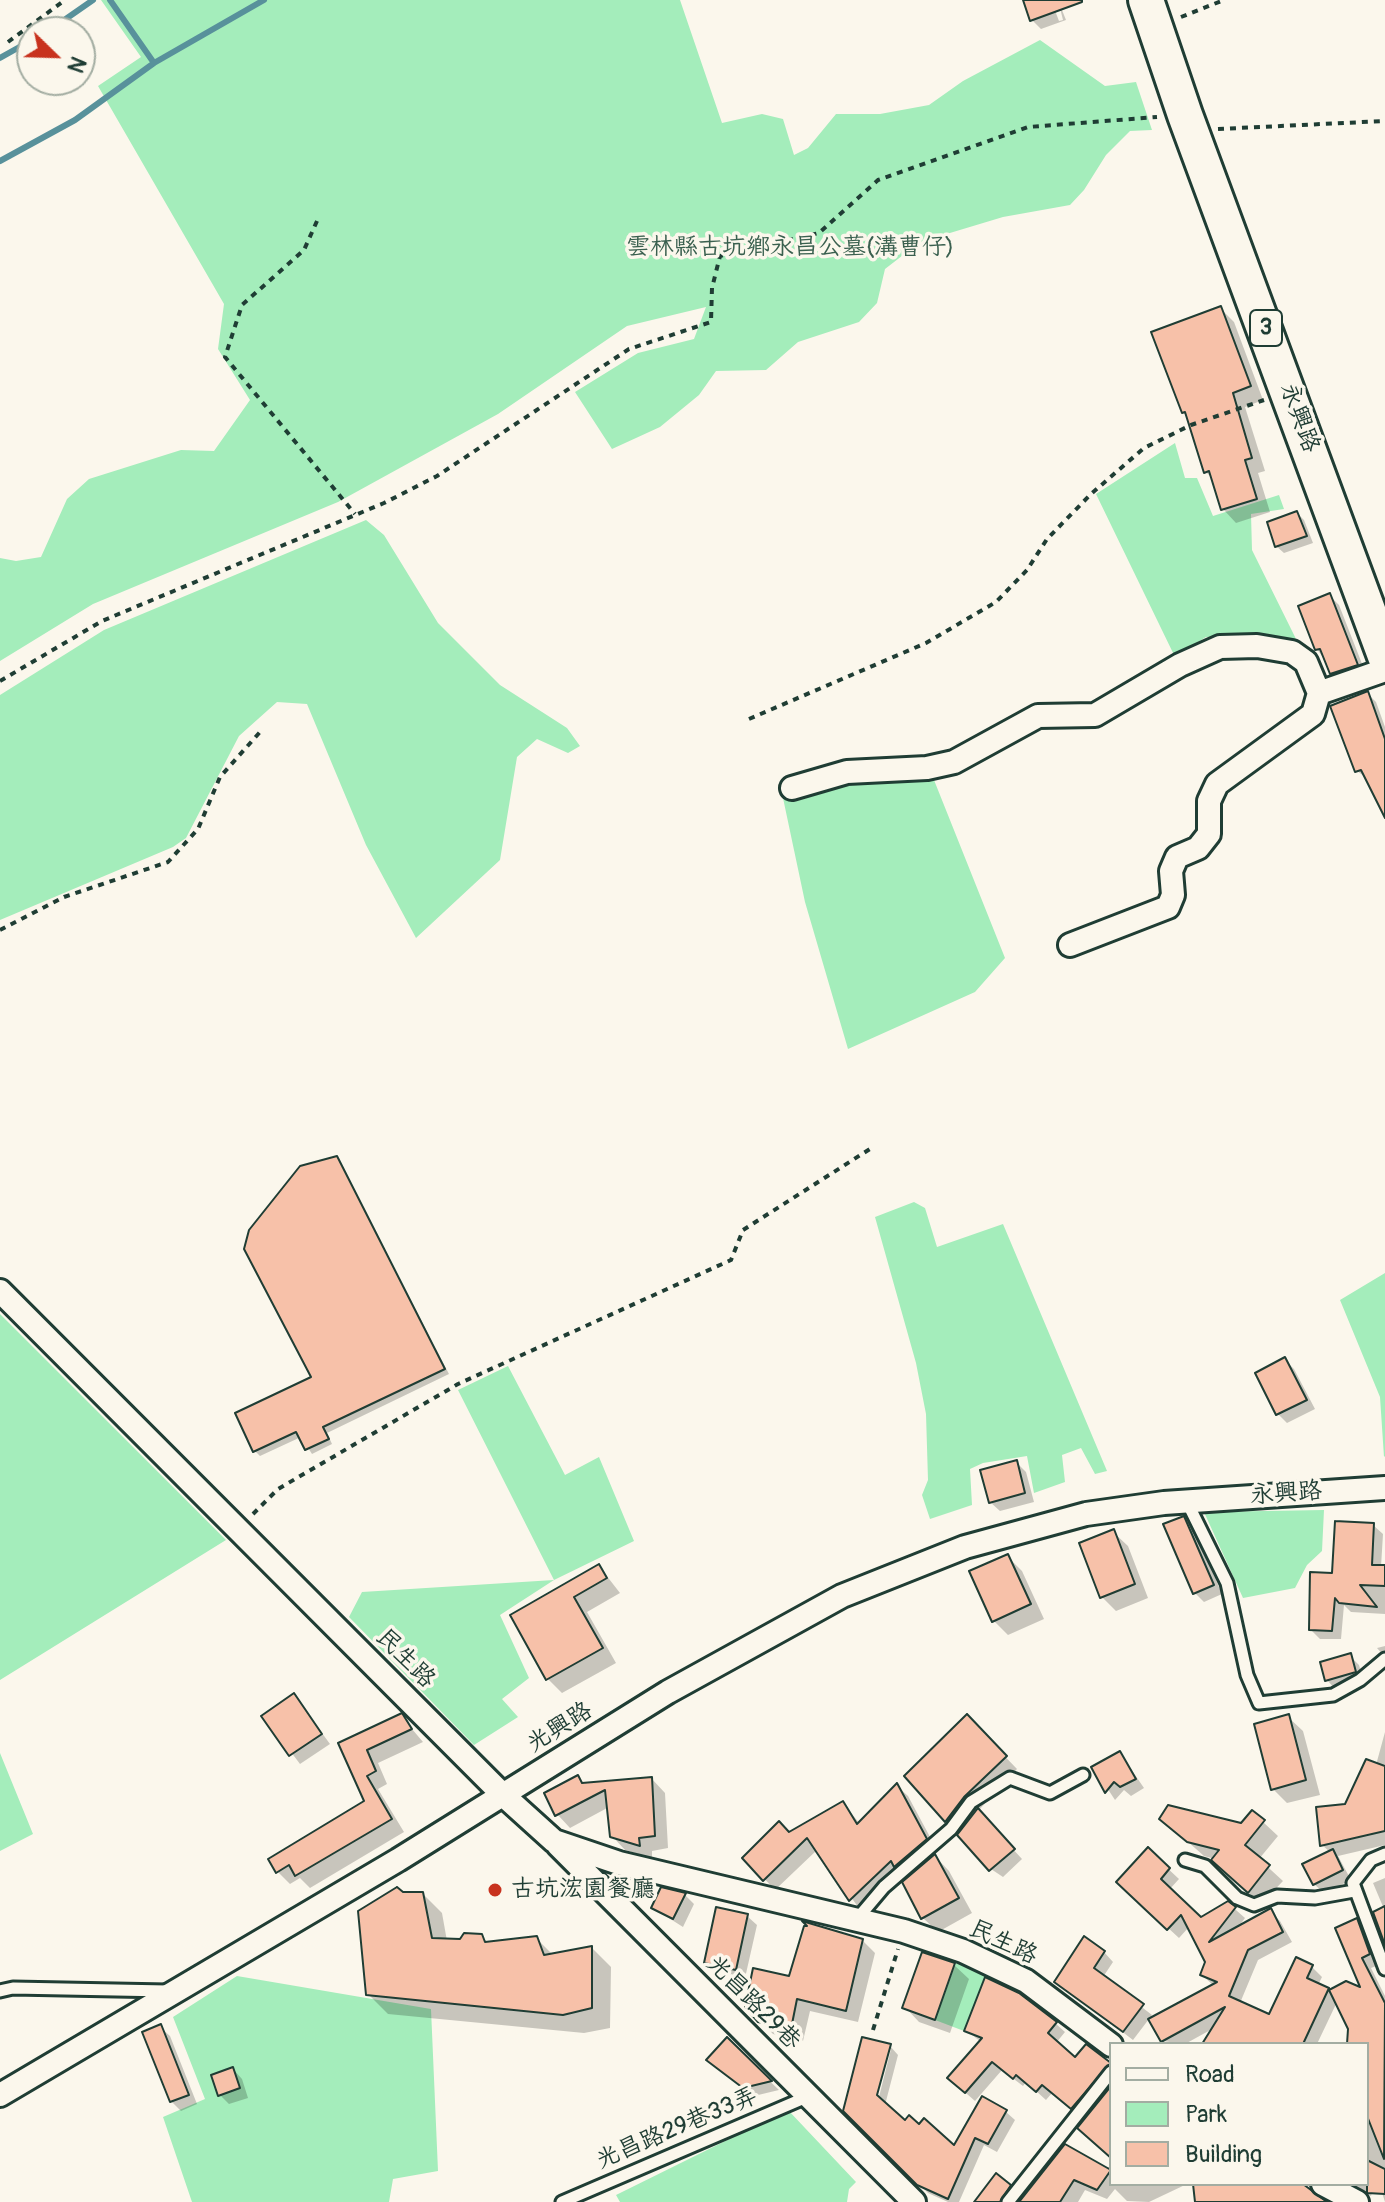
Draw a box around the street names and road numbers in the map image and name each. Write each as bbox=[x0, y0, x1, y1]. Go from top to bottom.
road number: 3 bbox=[1250, 310, 1282, 346]
street label: 永興路 bbox=[1273, 379, 1325, 457]
street label: 永興路 bbox=[1249, 1477, 1323, 1511]
street label: 民生路 bbox=[369, 1623, 441, 1695]
street label: 光興路 bbox=[522, 1697, 598, 1759]
street label: 民生路 bbox=[964, 1915, 1042, 1971]
street label: 光昌路29巷 bbox=[700, 1950, 806, 2056]
street label: 光昌路29巷33弄 bbox=[592, 2082, 762, 2176]

